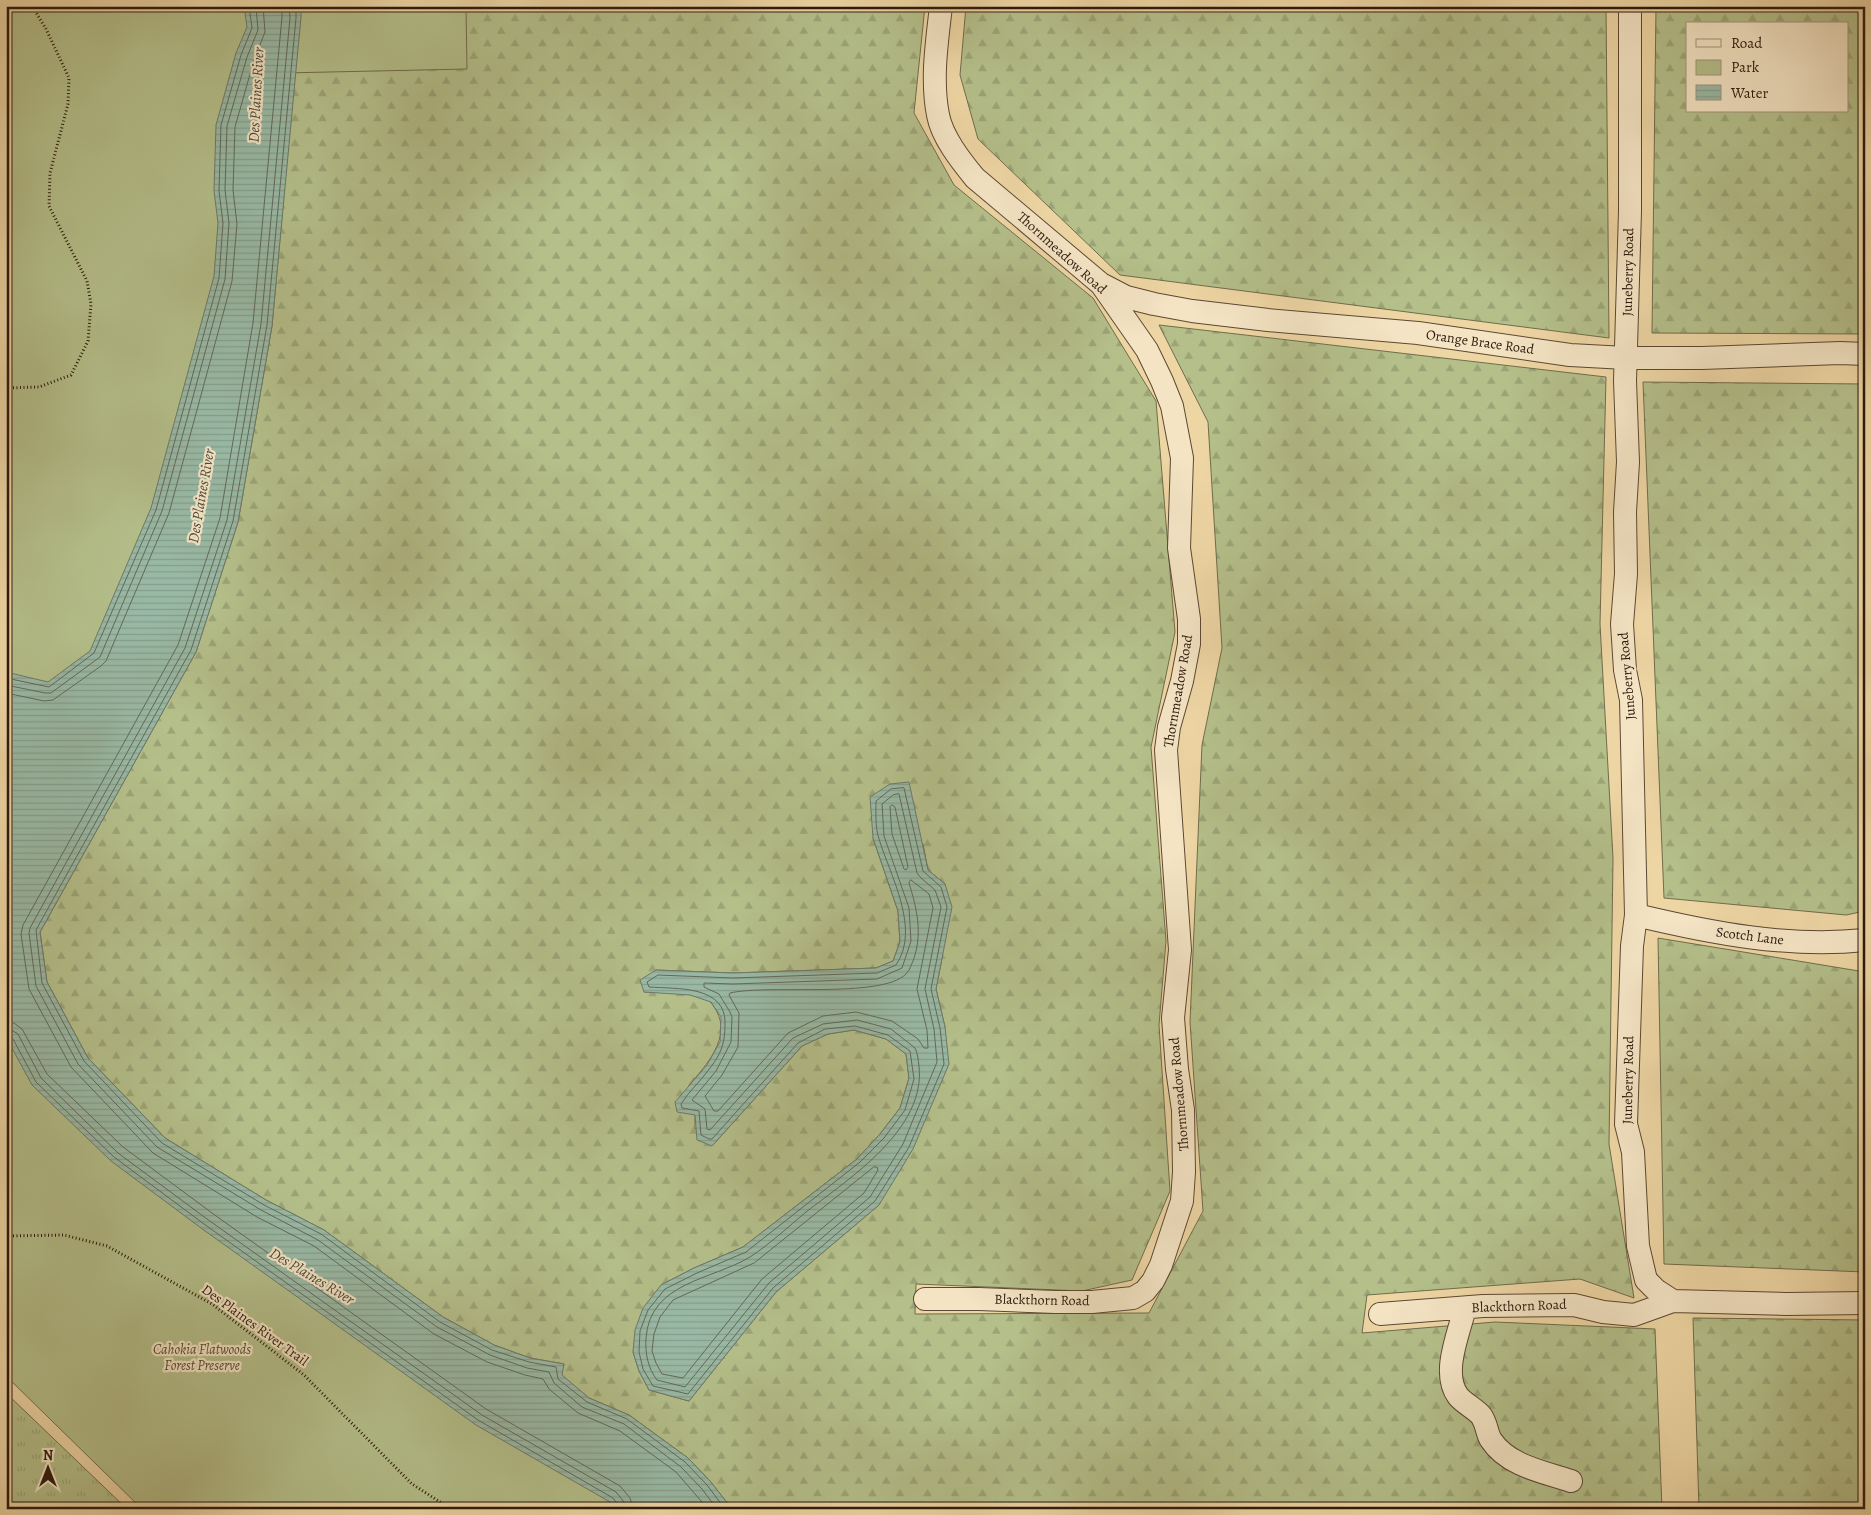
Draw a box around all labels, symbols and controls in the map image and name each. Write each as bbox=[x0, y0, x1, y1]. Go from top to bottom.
legend bbox=[1686, 22, 1848, 112]
text: Road bbox=[1731, 33, 1763, 53]
water label: Des Plaines River bbox=[244, 46, 269, 143]
text: Park bbox=[1731, 57, 1760, 77]
text: Water bbox=[1730, 83, 1768, 103]
street label: Thornmeadow Road bbox=[1013, 208, 1111, 299]
street label: Juneberry Road bbox=[1618, 227, 1638, 316]
street label: Orange Brace Road bbox=[1425, 325, 1536, 359]
water label: Des Plaines River bbox=[183, 447, 219, 545]
street label: Juneberry Road bbox=[1614, 631, 1640, 721]
street label: Thornmeadow Road bbox=[1159, 633, 1197, 749]
street label: Scotch Lane bbox=[1715, 922, 1785, 950]
street label: Juneberry Road bbox=[1618, 1035, 1638, 1124]
street label: Thornmeadow Road bbox=[1165, 1036, 1193, 1152]
water label: Des Plaines River bbox=[266, 1243, 359, 1310]
street label: Des Plaines River Trail bbox=[198, 1280, 313, 1371]
street label: Blackthorn Road bbox=[994, 1290, 1090, 1310]
street label: Blackthorn Road bbox=[1471, 1295, 1567, 1317]
park label: Cahokia Flatwoods Forest Preserve bbox=[153, 1340, 251, 1375]
north arrow bbox=[22, 1442, 72, 1492]
text: N bbox=[43, 1446, 53, 1465]

